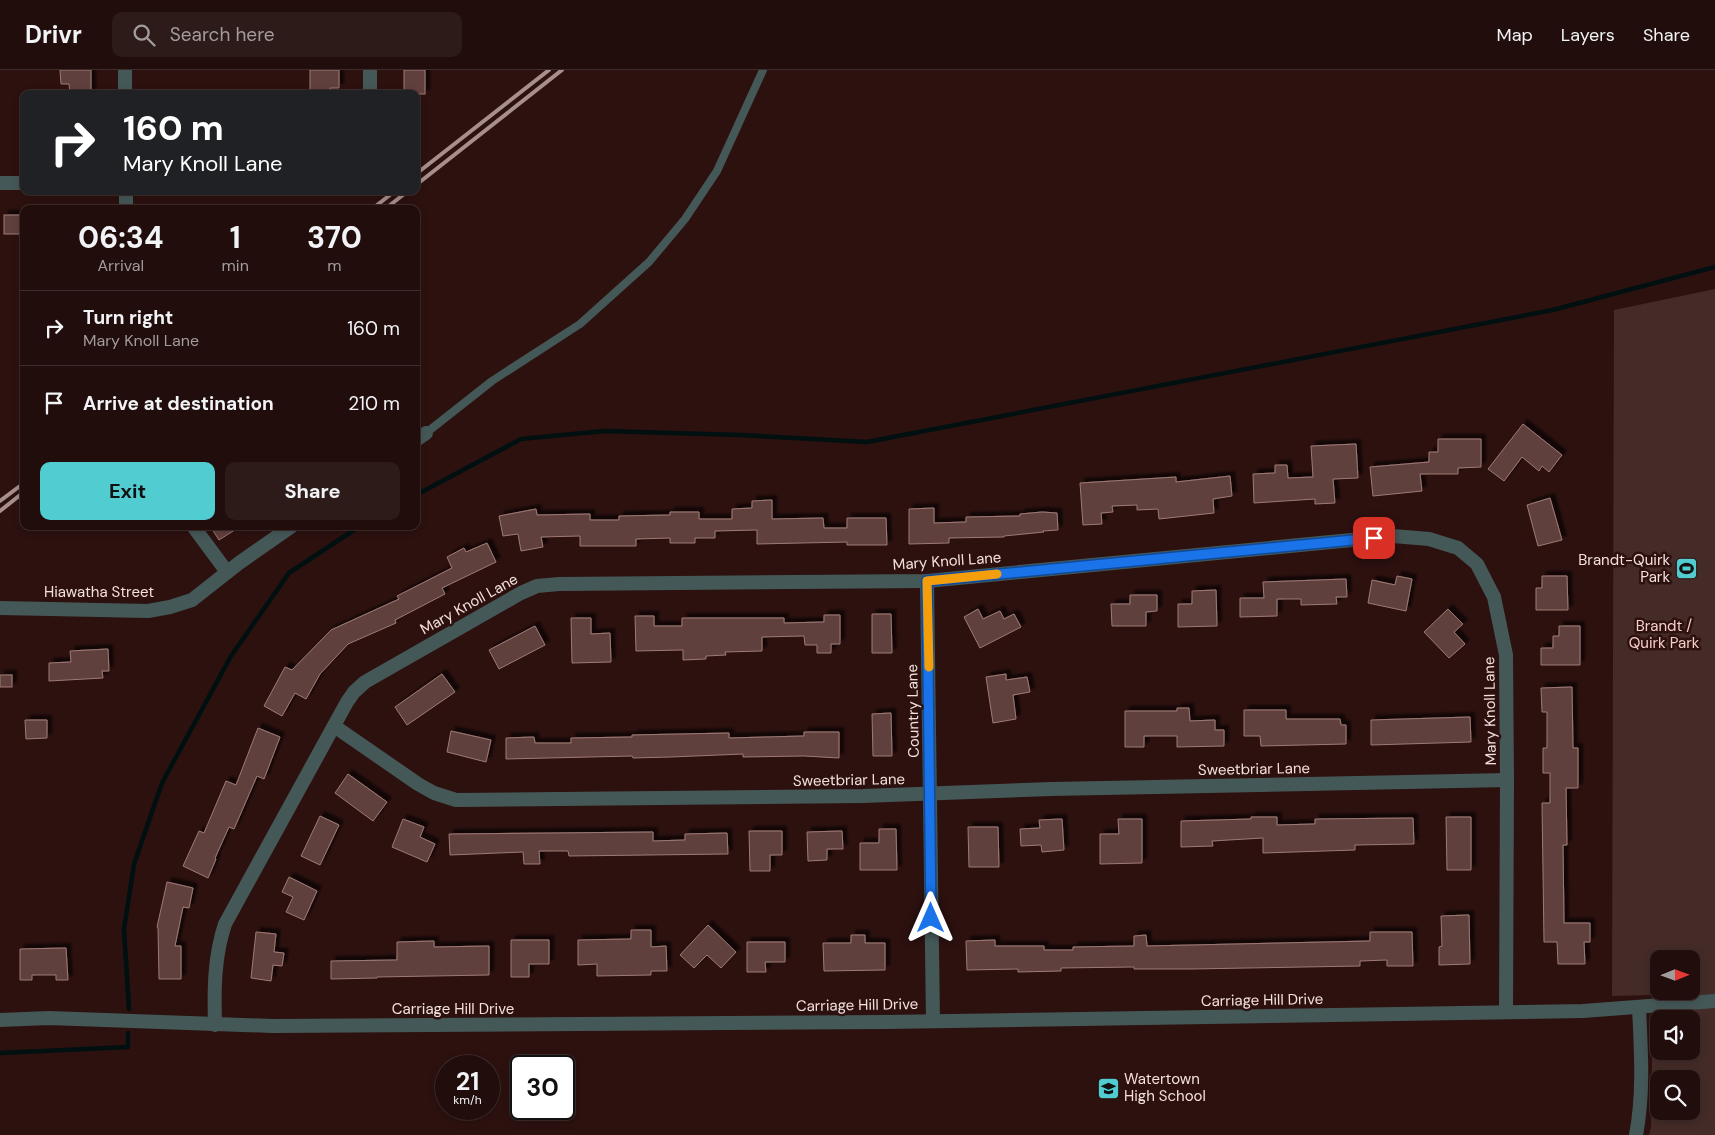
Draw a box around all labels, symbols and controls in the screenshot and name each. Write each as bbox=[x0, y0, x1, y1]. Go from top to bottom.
search box bbox=[112, 12, 462, 57]
text: Drivr bbox=[25, 19, 82, 50]
icon: search bbox=[130, 21, 158, 49]
text: Search here bbox=[170, 22, 275, 47]
text: Map bbox=[1497, 23, 1533, 47]
text: Layers bbox=[1561, 23, 1615, 47]
text: Share bbox=[1643, 23, 1690, 47]
text: 160 m bbox=[123, 105, 224, 151]
icon: right bbox=[40, 110, 105, 175]
text: Mary Knoll Lane bbox=[123, 149, 283, 178]
text: 06:34 bbox=[78, 218, 163, 257]
text: 1 bbox=[230, 218, 241, 257]
text: 370 bbox=[307, 218, 362, 257]
text: Arrival bbox=[97, 255, 144, 276]
text: min bbox=[222, 255, 249, 276]
text: m bbox=[327, 255, 342, 276]
text: Turn right bbox=[83, 305, 173, 330]
icon: right bbox=[40, 314, 68, 342]
text: 160 m bbox=[347, 316, 400, 341]
text: Mary Knoll Lane bbox=[83, 330, 199, 351]
icon: arrive bbox=[40, 389, 68, 417]
text: Arrive at destination bbox=[83, 391, 274, 416]
text: 210 m bbox=[348, 391, 400, 416]
button: Exit bbox=[40, 462, 215, 520]
button: Share bbox=[225, 462, 400, 520]
pin bbox=[1353, 517, 1395, 559]
icon: arrive bbox=[1360, 524, 1388, 552]
street label: Mary Knoll Lane bbox=[892, 547, 1002, 575]
place label: Brandt-Quirk Park bbox=[1578, 550, 1670, 587]
sports icon: Brandt-Quirk Park bbox=[1674, 557, 1698, 581]
street label: Mary Knoll Lane bbox=[417, 569, 521, 639]
street label: Hiawatha Street bbox=[44, 582, 154, 602]
park label: Brandt / Quirk Park bbox=[1629, 616, 1700, 653]
street label: Mary Knoll Lane bbox=[1479, 656, 1501, 766]
street label: Country Lane bbox=[902, 664, 924, 758]
street label: Sweetbriar Lane bbox=[1198, 758, 1310, 780]
street label: Sweetbriar Lane bbox=[793, 769, 905, 791]
position arrow bbox=[904, 891, 956, 943]
north arrow bbox=[1650, 950, 1700, 1000]
map controls bbox=[1650, 950, 1700, 1120]
street label: Carriage Hill Drive bbox=[1201, 989, 1323, 1011]
street label: Carriage Hill Drive bbox=[796, 994, 918, 1016]
street label: Carriage Hill Drive bbox=[392, 999, 514, 1019]
button: sound bbox=[1650, 1010, 1700, 1060]
speed limit sign: 30 bbox=[510, 1055, 575, 1120]
text: 21 bbox=[456, 1065, 479, 1098]
place label: Watertown High School bbox=[1124, 1069, 1206, 1106]
button: search bbox=[1650, 1070, 1700, 1120]
school or university icon: Watertown High School bbox=[1096, 1076, 1120, 1100]
text: km/h bbox=[453, 1092, 482, 1108]

